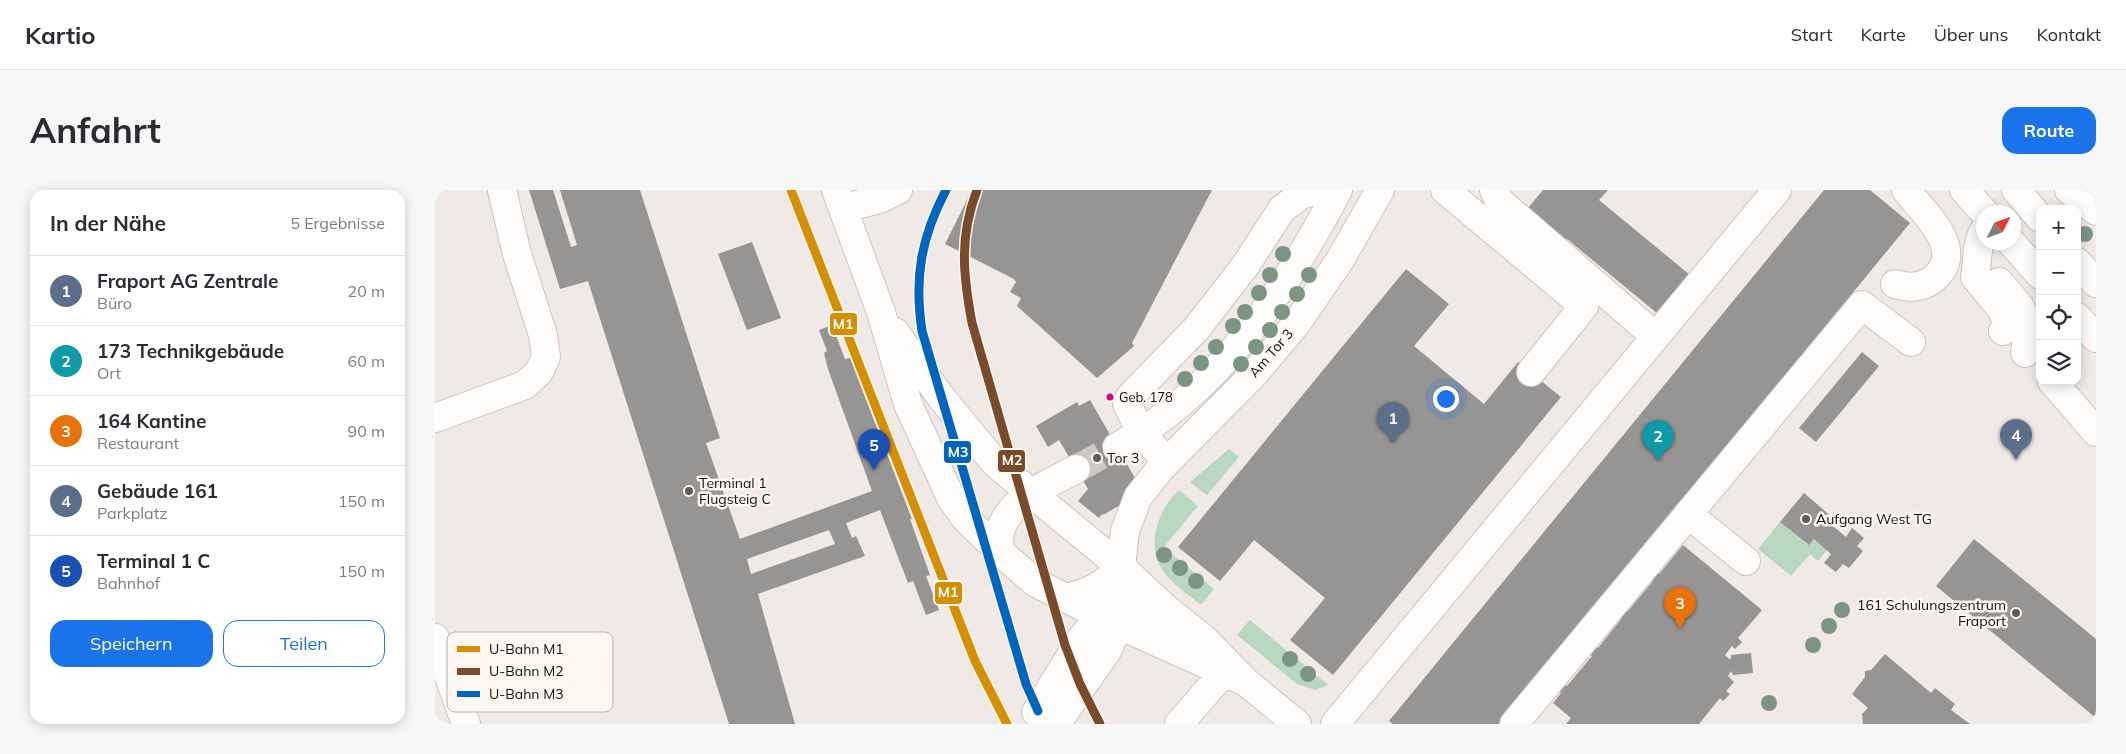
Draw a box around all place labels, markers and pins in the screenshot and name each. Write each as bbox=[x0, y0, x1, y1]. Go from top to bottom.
place label: Geb. 178 bbox=[1119, 389, 1173, 405]
marker: Geb. 178 bbox=[1105, 392, 1115, 402]
pin: 1 bbox=[1377, 402, 1409, 443]
pin: 4 bbox=[2000, 419, 2032, 460]
pin: 2 bbox=[1642, 420, 1674, 461]
pin: 5 bbox=[858, 429, 890, 470]
place label: Tor 3 bbox=[1107, 449, 1140, 467]
marker: Tor 3 bbox=[1091, 452, 1103, 464]
place label: Terminal 1 Flugsteig C bbox=[699, 474, 771, 508]
marker: Terminal 1 Flugsteig C bbox=[683, 485, 695, 497]
place label: Aufgang West TG bbox=[1816, 510, 1932, 528]
marker: Aufgang West TG bbox=[1800, 513, 1812, 525]
pin: 3 bbox=[1664, 587, 1696, 628]
place label: 161 Schulungszentrum Fraport bbox=[1857, 596, 2006, 630]
marker: 161 Schulungszentrum Fraport bbox=[2010, 607, 2022, 619]

